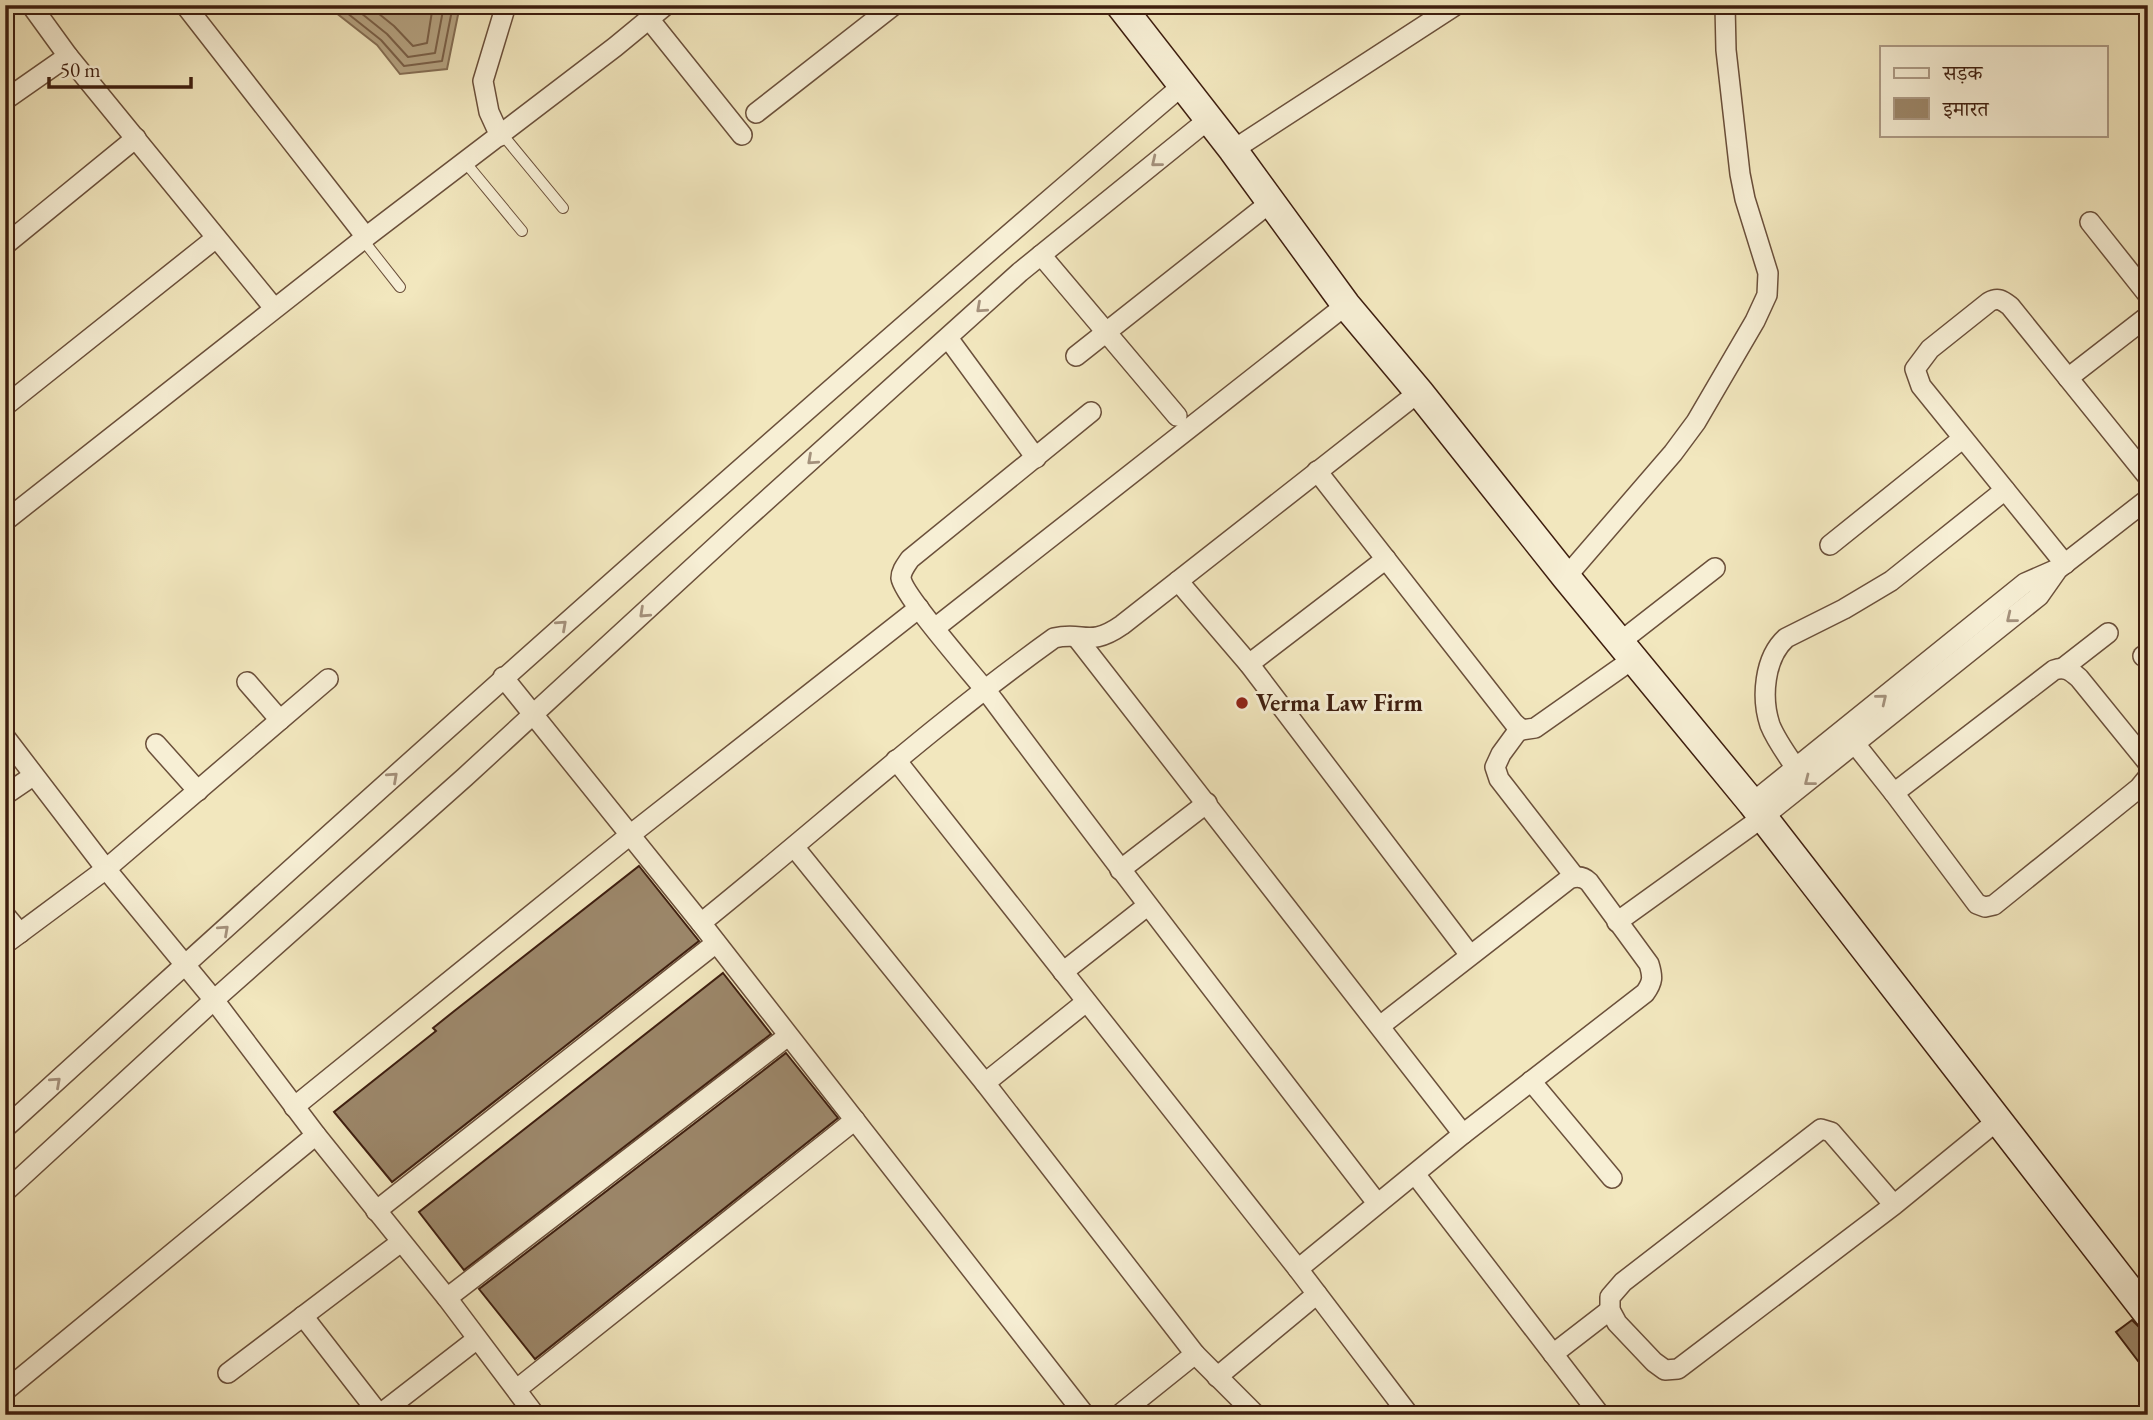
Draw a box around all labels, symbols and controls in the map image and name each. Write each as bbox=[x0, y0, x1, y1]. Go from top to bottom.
scale bar bbox=[49, 46, 191, 90]
legend bbox=[1880, 46, 2108, 136]
text: 50 m bbox=[60, 56, 101, 83]
text: सड़क bbox=[1942, 59, 1983, 86]
text: इमारत bbox=[1942, 95, 1990, 122]
one-way arrow bbox=[1151, 154, 1164, 166]
one-way arrow bbox=[976, 300, 989, 312]
one-way arrow bbox=[807, 452, 820, 464]
one-way arrow bbox=[639, 605, 652, 617]
one-way arrow bbox=[2007, 610, 2020, 622]
one-way arrow bbox=[554, 621, 567, 633]
place label: Verma Law Firm bbox=[1256, 687, 1423, 718]
marker: Verma Law Firm bbox=[1234, 695, 1250, 711]
one-way arrow bbox=[1873, 695, 1886, 707]
one-way arrow bbox=[1804, 772, 1817, 785]
one-way arrow bbox=[385, 773, 398, 786]
one-way arrow bbox=[216, 925, 229, 938]
one-way arrow bbox=[48, 1078, 61, 1091]

